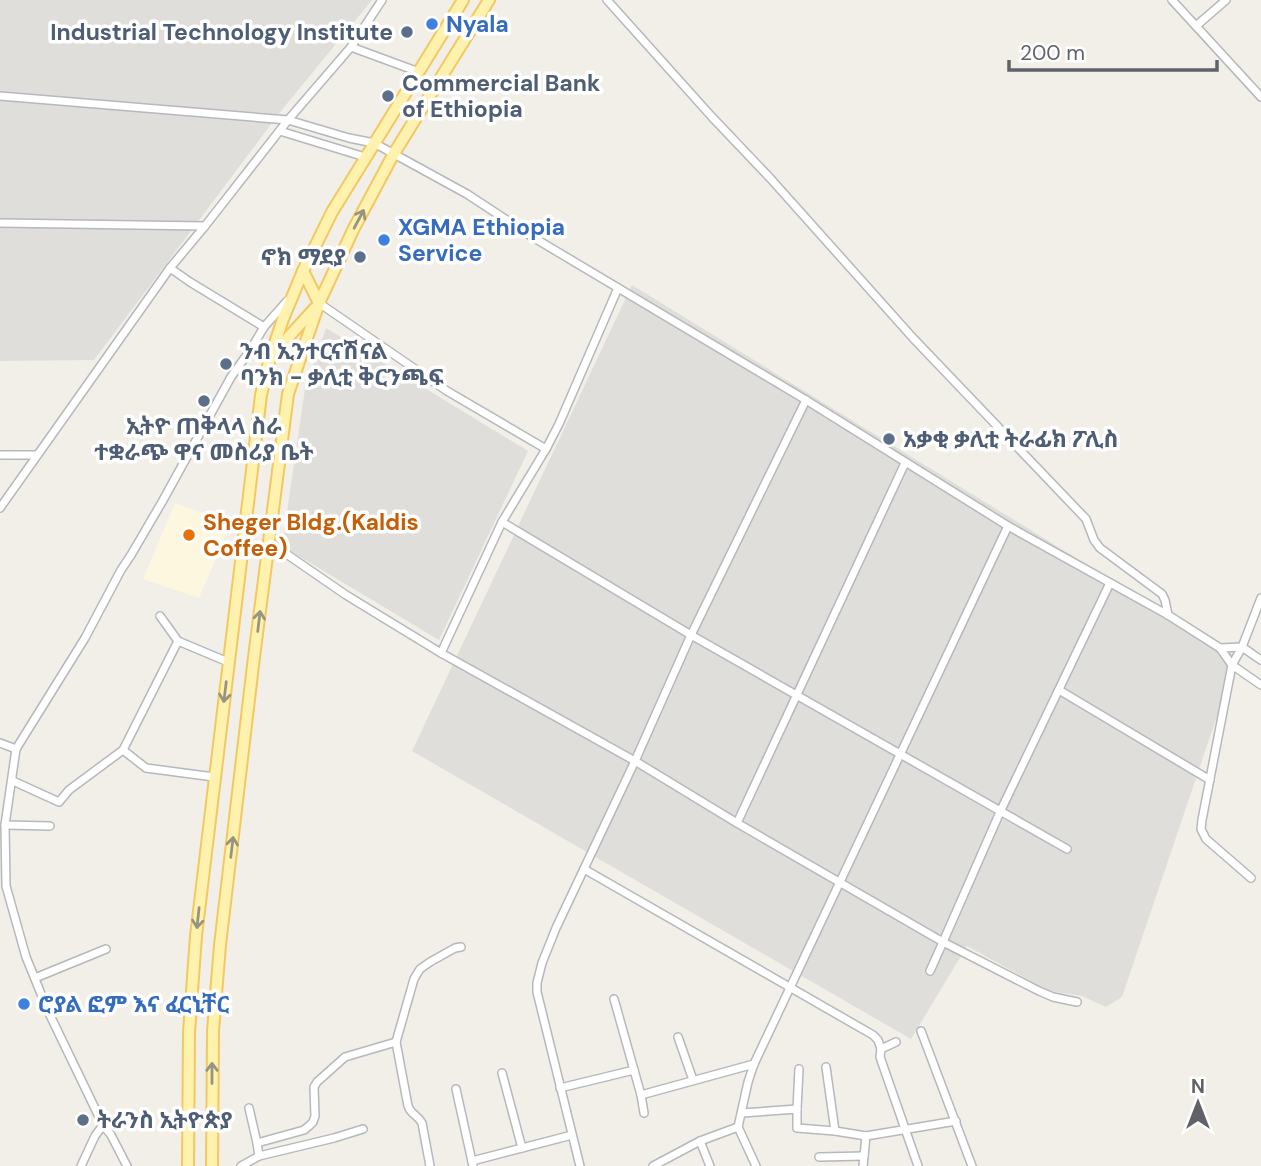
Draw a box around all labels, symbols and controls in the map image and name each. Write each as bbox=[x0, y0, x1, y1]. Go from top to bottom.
place label: Nyala bbox=[446, 9, 509, 39]
marker: Nyala bbox=[424, 16, 440, 32]
place label: Industrial Technology Institute bbox=[50, 17, 393, 47]
marker: Industrial Technology Institute bbox=[399, 24, 415, 40]
scale bar bbox=[1009, 28, 1217, 72]
text: 200 m bbox=[1020, 39, 1085, 67]
place label: Commercial Bank of Ethiopia bbox=[402, 68, 600, 124]
marker: Commercial Bank of Ethiopia bbox=[380, 88, 396, 104]
one-way arrow bbox=[352, 209, 366, 230]
place label: XGMA Ethiopia Service bbox=[398, 212, 565, 268]
marker: XGMA Ethiopia Service bbox=[376, 232, 392, 248]
place label: ኖክ ማደያ bbox=[261, 242, 346, 272]
marker: ኖክ ማደያ bbox=[352, 249, 368, 265]
place label: ንብ ኢንተርናሽናል ባንክ - ቃሊቲ ቅርንጫፍ bbox=[240, 336, 444, 392]
marker: ንብ ኢንተርናሽናል ባንክ - ቃሊቲ ቅርንጫፍ bbox=[218, 356, 234, 372]
marker: ኢትዮ ጠቅላላ ስራ ተቋራጭ ዋና መስሪያ ቤት bbox=[196, 393, 212, 409]
place label: ኢትዮ ጠቅላላ ስራ ተቋራጭ ዋና መስሪያ ቤት bbox=[94, 411, 314, 467]
place label: አቃቂ ቃሊቲ ትራፊክ ፖሊስ bbox=[903, 424, 1118, 454]
marker: አቃቂ ቃሊቲ ትራፊክ ፖሊስ bbox=[881, 431, 897, 447]
place label: Sheger Bldg.(Kaldis Coffee) bbox=[203, 507, 419, 563]
marker: Sheger Bldg.(Kaldis Coffee) bbox=[181, 527, 197, 543]
one-way arrow bbox=[252, 610, 265, 633]
one-way arrow bbox=[218, 681, 231, 703]
one-way arrow bbox=[225, 836, 238, 859]
one-way arrow bbox=[191, 906, 204, 929]
place label: ሮያል ፎም እና ፈርኒቸር bbox=[38, 989, 230, 1019]
marker: ሮያል ፎም እና ፈርኒቸር bbox=[16, 996, 32, 1012]
one-way arrow bbox=[206, 1062, 219, 1085]
north arrow bbox=[1163, 1068, 1233, 1138]
text: N bbox=[1191, 1074, 1205, 1099]
place label: ትራንስ ኢትዮጵያ bbox=[97, 1105, 233, 1135]
marker: ትራንስ ኢትዮጵያ bbox=[75, 1112, 91, 1128]

